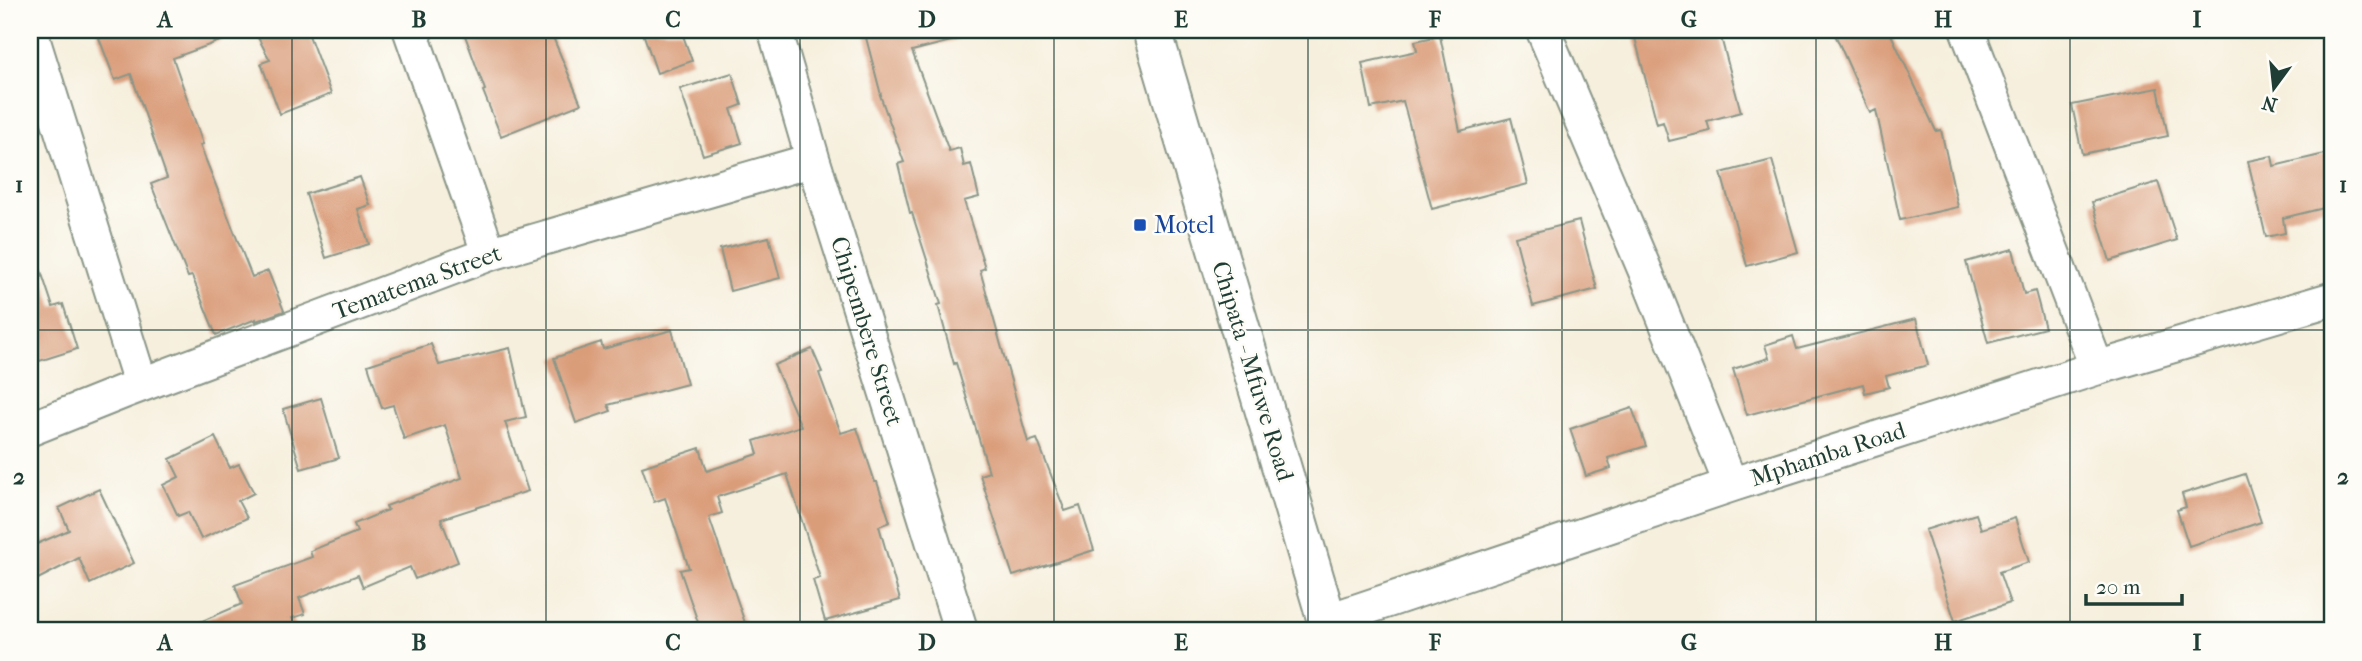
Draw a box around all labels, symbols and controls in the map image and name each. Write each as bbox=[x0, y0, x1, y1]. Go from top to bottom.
text: A bbox=[156, 6, 174, 33]
text: B bbox=[412, 6, 427, 33]
text: C bbox=[665, 6, 681, 33]
text: D bbox=[918, 6, 936, 33]
text: E bbox=[1174, 6, 1188, 33]
text: F bbox=[1428, 6, 1442, 33]
text: G bbox=[1681, 6, 1697, 33]
text: H bbox=[1934, 6, 1952, 33]
text: I bbox=[2193, 6, 2202, 33]
north arrow bbox=[2240, 52, 2310, 122]
text: N bbox=[2259, 91, 2280, 116]
text: 1 bbox=[15, 171, 23, 198]
text: 1 bbox=[2339, 171, 2347, 198]
place label: Motel bbox=[1154, 211, 1215, 239]
marker: Motel bbox=[1132, 217, 1148, 233]
street label: Chipembere Street bbox=[825, 233, 909, 429]
street label: Tematema Street bbox=[329, 238, 505, 325]
street label: Chipata - Mfuwe Road bbox=[1206, 258, 1300, 485]
street label: Mphamba Road bbox=[1747, 415, 1910, 492]
text: 2 bbox=[13, 463, 25, 490]
text: 2 bbox=[2337, 463, 2349, 490]
scale bar bbox=[2086, 563, 2182, 607]
text: 20 m bbox=[2096, 575, 2141, 599]
text: A bbox=[156, 629, 174, 656]
text: B bbox=[412, 629, 427, 656]
text: C bbox=[665, 629, 681, 656]
text: D bbox=[918, 629, 936, 656]
text: E bbox=[1174, 629, 1188, 656]
text: F bbox=[1428, 629, 1442, 656]
text: G bbox=[1681, 629, 1697, 656]
text: H bbox=[1934, 629, 1952, 656]
text: I bbox=[2193, 629, 2202, 656]

